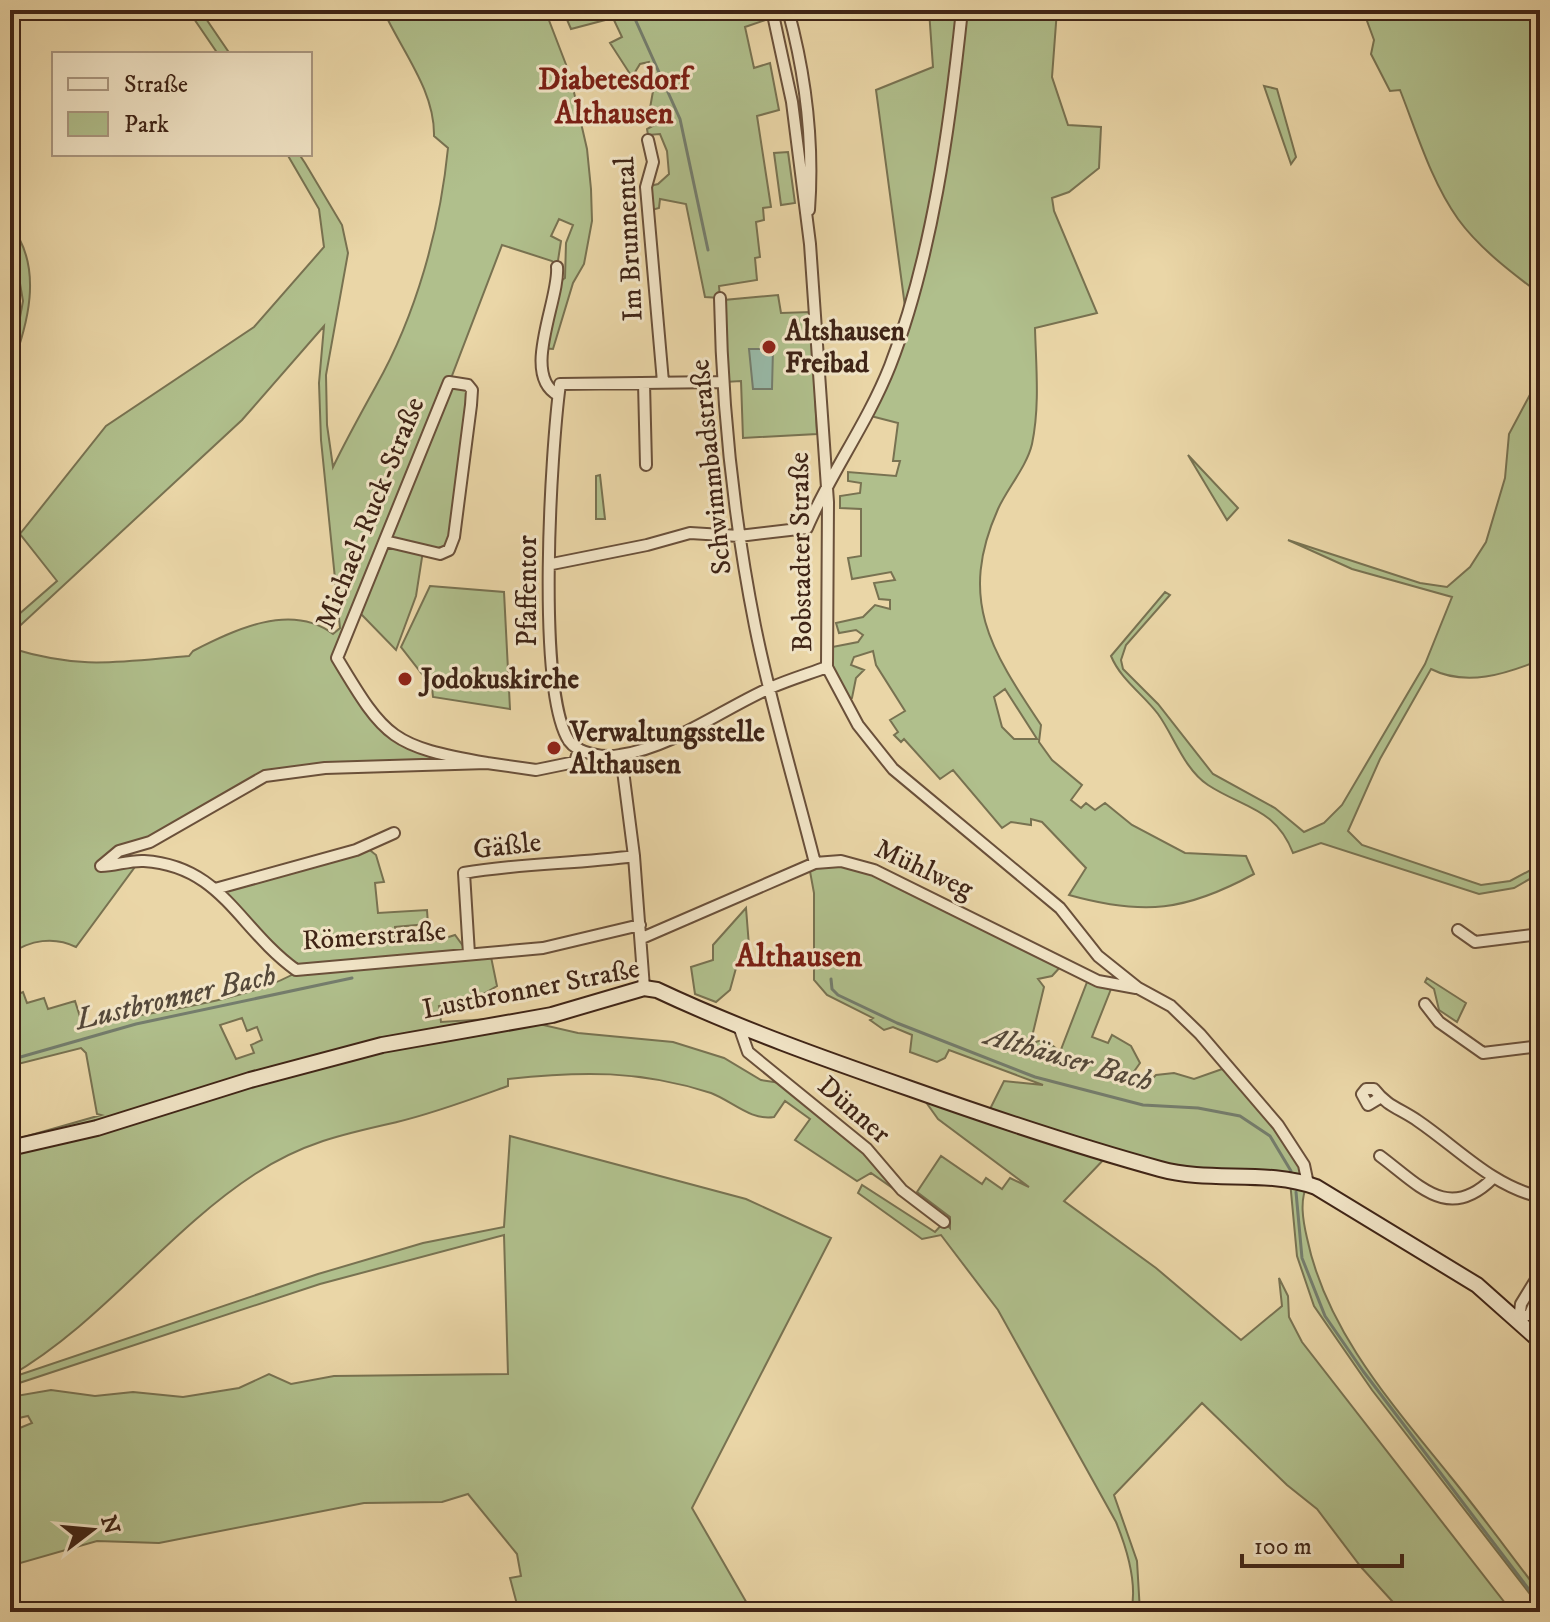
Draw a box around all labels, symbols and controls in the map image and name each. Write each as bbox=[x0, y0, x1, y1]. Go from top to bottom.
legend bbox=[52, 52, 312, 156]
district label: Diabetesdorf Althausen bbox=[538, 62, 695, 133]
text: Straße bbox=[124, 70, 188, 100]
text: Park bbox=[124, 110, 169, 140]
street label: Im Brunnental bbox=[607, 155, 651, 322]
place label: Altshausen Freibad bbox=[784, 314, 905, 381]
marker: Altshausen Freibad bbox=[760, 338, 778, 356]
street label: Schwimmbadstraße bbox=[682, 358, 740, 576]
street label: Michael-Ruck-Straße bbox=[308, 392, 432, 634]
street label: Bobstadter Straße bbox=[782, 452, 820, 652]
street label: Pfaffentor bbox=[510, 535, 545, 647]
place label: Jodokuskirche bbox=[418, 662, 579, 697]
marker: Jodokuskirche bbox=[396, 670, 414, 688]
place label: Verwaltungsstelle Althausen bbox=[569, 715, 765, 782]
marker: Verwaltungsstelle Althausen bbox=[545, 739, 563, 757]
street label: Gäßle bbox=[471, 824, 543, 868]
street label: Mühlweg bbox=[869, 831, 979, 907]
street label: Römerstraße bbox=[301, 914, 447, 958]
district label: Althausen bbox=[735, 937, 863, 977]
street label: Lustbronner Straße bbox=[419, 951, 643, 1027]
water label: Lustbronner Bach bbox=[70, 957, 280, 1039]
water label: Althäuser Bach bbox=[978, 1017, 1157, 1101]
street label: Dünner bbox=[810, 1069, 898, 1152]
north arrow bbox=[52, 1490, 132, 1570]
text: N bbox=[94, 1512, 125, 1537]
scale bar bbox=[1242, 1518, 1402, 1568]
text: 100 m bbox=[1254, 1532, 1312, 1562]

